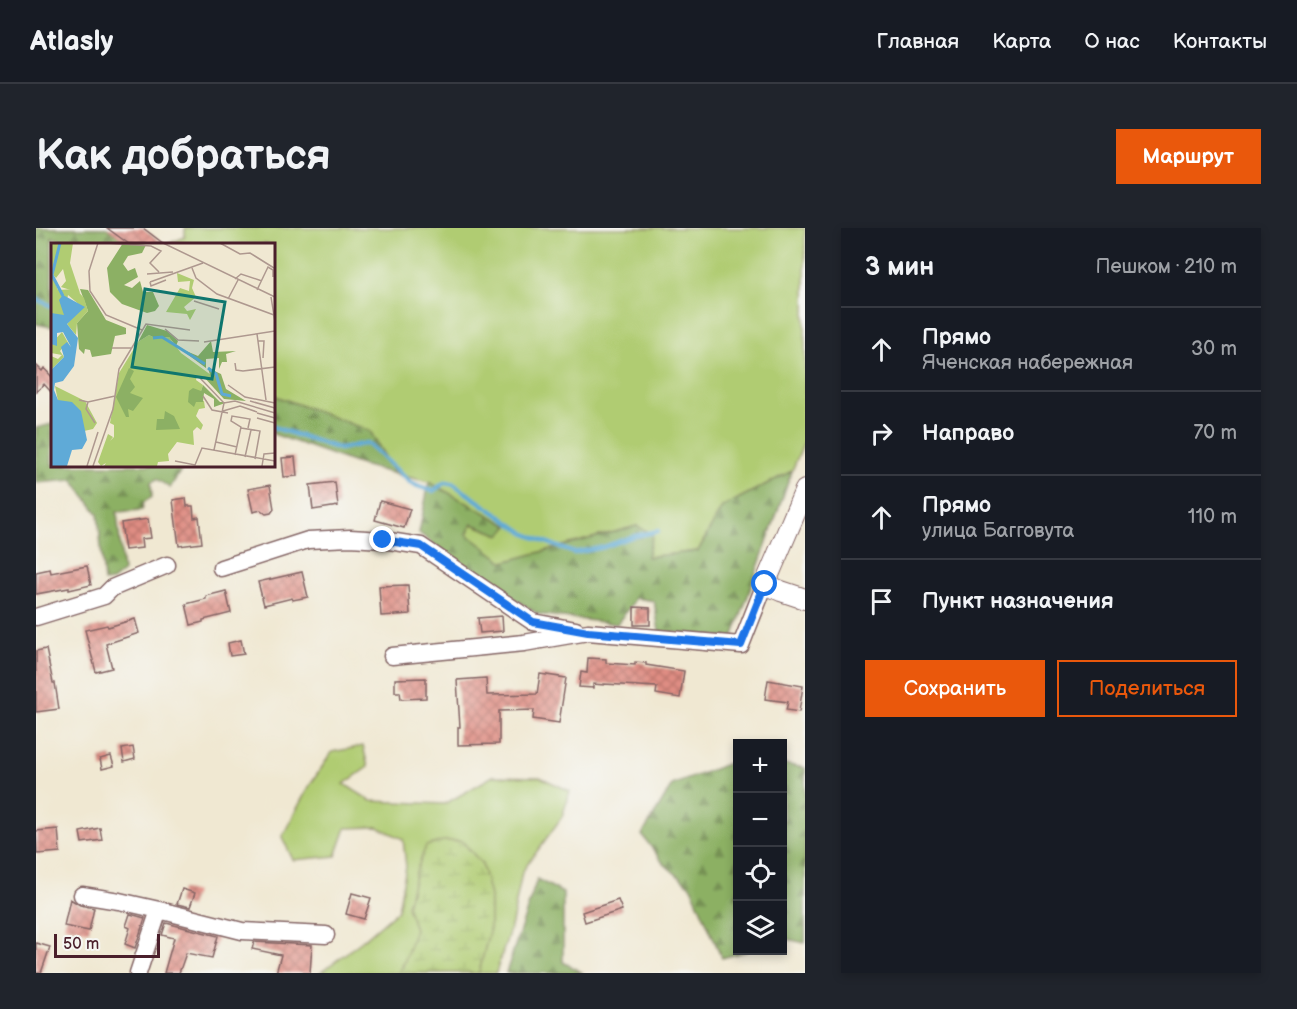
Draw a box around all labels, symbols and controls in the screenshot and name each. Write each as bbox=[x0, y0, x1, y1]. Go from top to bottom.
text: Atlasly bbox=[30, 25, 113, 58]
text: Главная bbox=[876, 29, 959, 54]
text: Карта bbox=[992, 29, 1051, 54]
text: О нас bbox=[1084, 29, 1140, 54]
text: Контакты bbox=[1173, 29, 1267, 54]
button: Маршрут bbox=[1116, 129, 1261, 184]
text: Как добраться bbox=[36, 131, 331, 182]
inset map bbox=[51, 243, 274, 466]
text: 3 мин bbox=[865, 252, 934, 283]
text: Пешком · 210 m bbox=[1096, 255, 1237, 279]
text: Прямо bbox=[922, 324, 991, 351]
icon: ahead bbox=[865, 333, 898, 366]
text: 30 m bbox=[1191, 337, 1237, 361]
text: Яченская набережная bbox=[922, 351, 1133, 375]
icon: right bbox=[865, 417, 898, 450]
text: Направо bbox=[922, 420, 1014, 447]
text: 70 m bbox=[1193, 421, 1237, 445]
text: Прямо bbox=[922, 492, 991, 519]
icon: ahead bbox=[865, 501, 898, 534]
text: 110 m bbox=[1188, 505, 1237, 529]
text: улица Багговута bbox=[922, 519, 1074, 543]
route end bbox=[369, 526, 395, 552]
route start bbox=[751, 570, 777, 596]
icon: arrive bbox=[865, 585, 898, 618]
text: Пункт назначения bbox=[922, 588, 1114, 615]
button: Сохранить bbox=[865, 660, 1045, 717]
button: Поделиться bbox=[1057, 660, 1237, 717]
map controls bbox=[733, 739, 787, 955]
button: + bbox=[733, 739, 787, 793]
button: − bbox=[733, 793, 787, 847]
button: locate bbox=[733, 847, 787, 901]
button: layers bbox=[733, 901, 787, 955]
scale bar bbox=[54, 931, 160, 958]
text: 50 m bbox=[63, 935, 99, 954]

